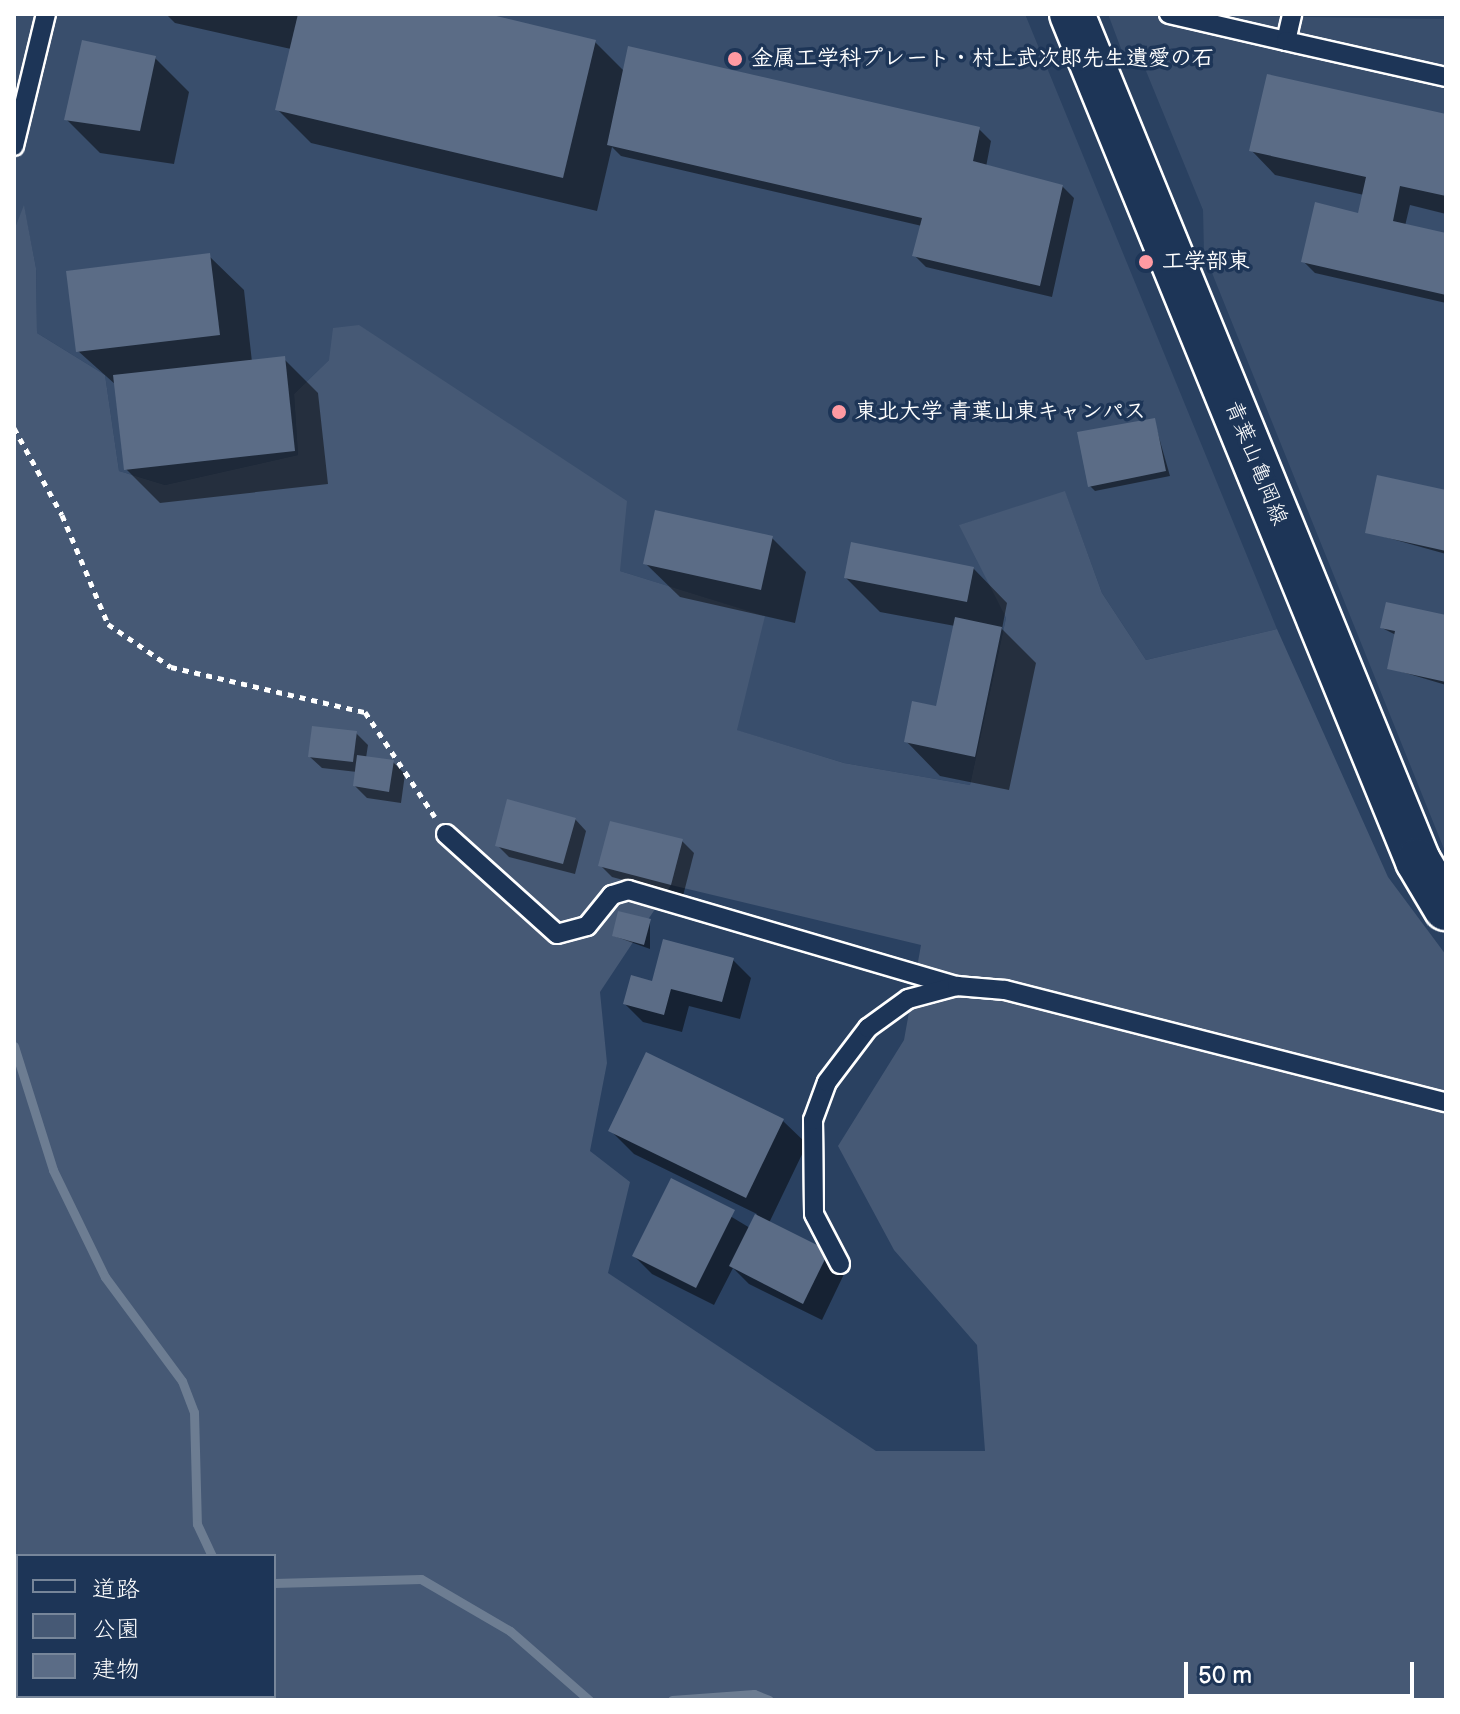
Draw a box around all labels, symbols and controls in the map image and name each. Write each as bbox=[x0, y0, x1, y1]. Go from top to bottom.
place label: 金属工学科プレート・村上武次郎先生遺愛の石 bbox=[751, 46, 1214, 72]
marker: 金属工学科プレート・村上武次郎先生遺愛の石 bbox=[726, 50, 744, 68]
place label: 工学部東 bbox=[1162, 249, 1250, 275]
marker: 工学部東 bbox=[1137, 253, 1155, 271]
street label: 青葉山亀岡線 bbox=[1219, 397, 1293, 529]
place label: 東北大学 青葉山東キャンパス bbox=[855, 399, 1147, 425]
marker: 東北大学 青葉山東キャンパス bbox=[830, 403, 848, 421]
legend bbox=[16, 1554, 276, 1698]
text: 道路 bbox=[92, 1575, 140, 1604]
text: 公園 bbox=[92, 1615, 140, 1644]
scale bar bbox=[1188, 1646, 1418, 1696]
text: 建物 bbox=[92, 1655, 140, 1684]
text: 50 m bbox=[1198, 1661, 1252, 1690]

